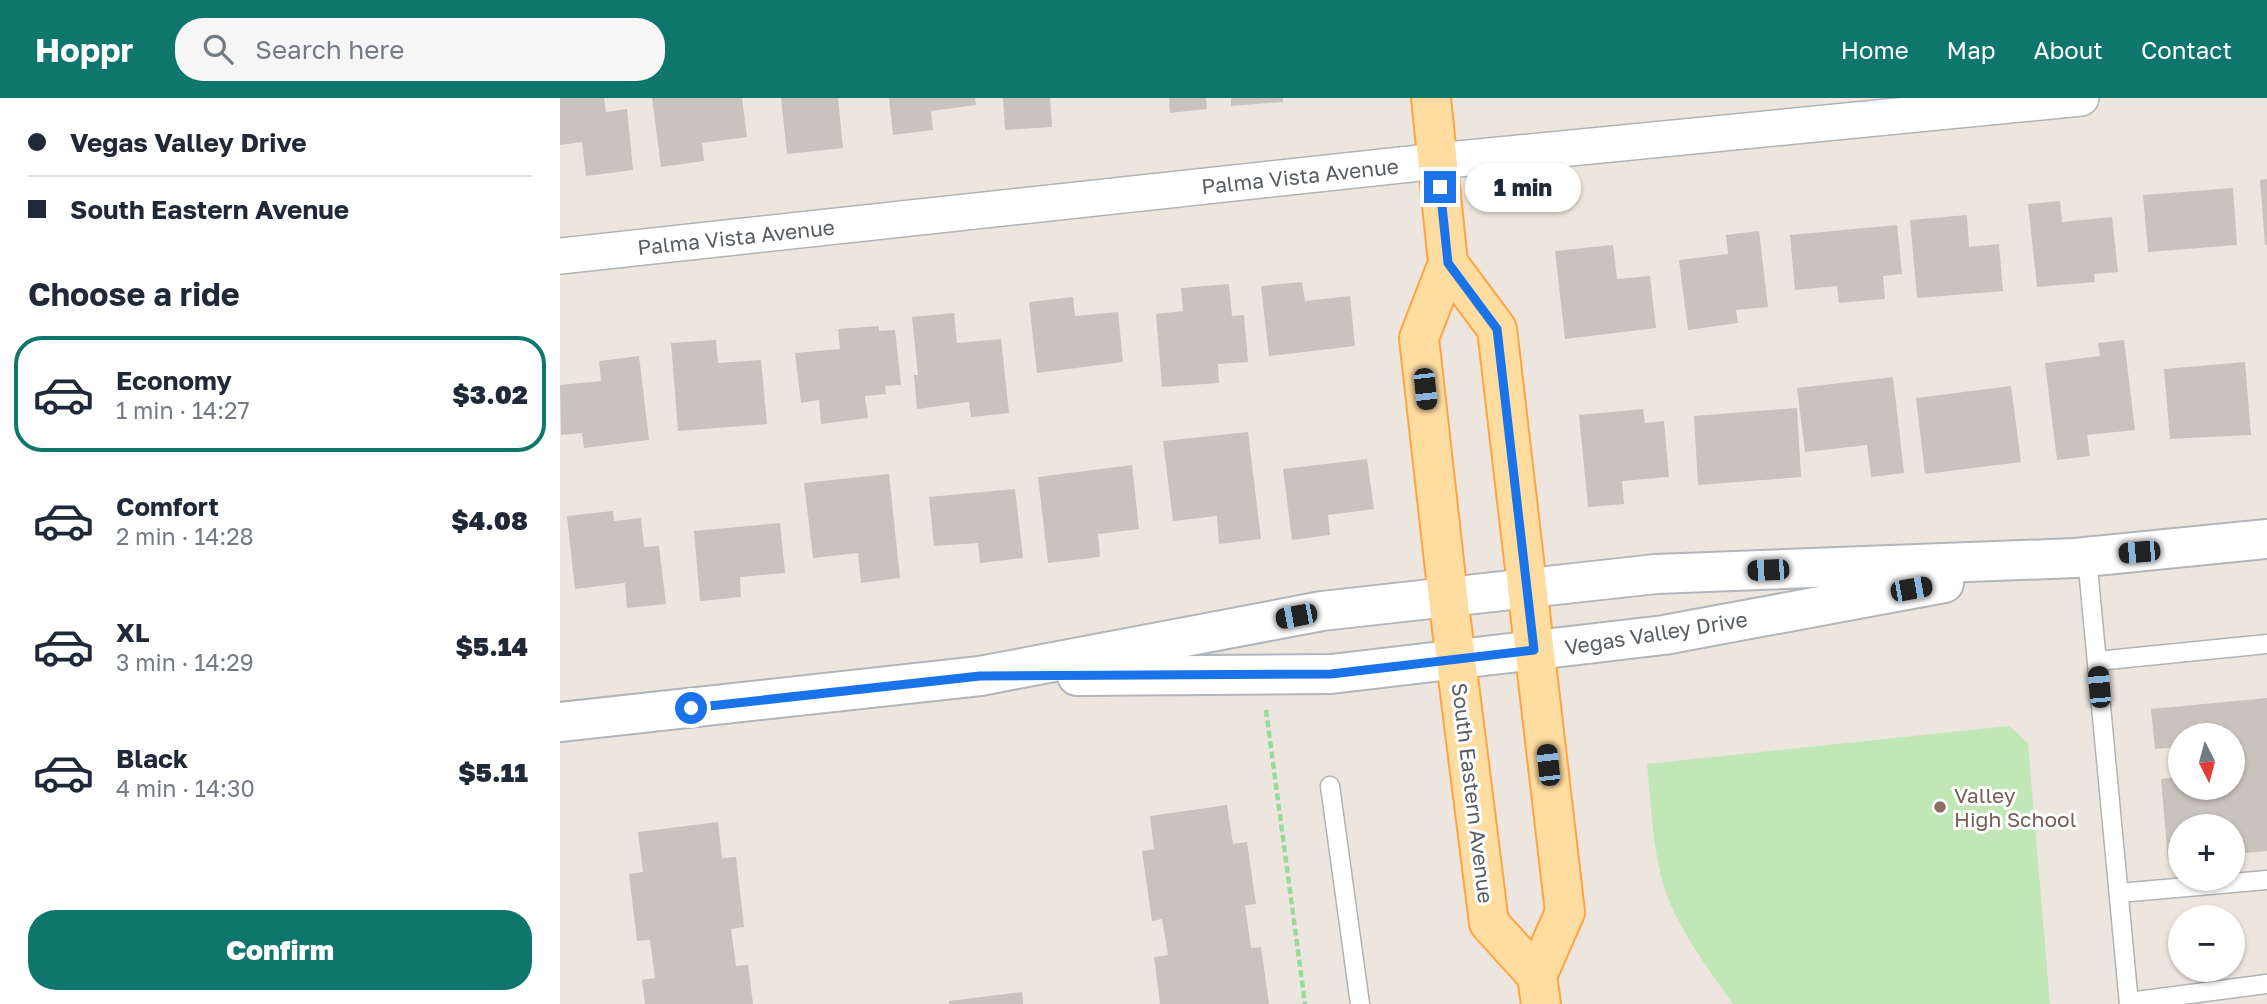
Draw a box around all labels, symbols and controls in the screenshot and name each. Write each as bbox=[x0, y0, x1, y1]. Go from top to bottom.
search box bbox=[175, 18, 665, 81]
text: Hoppr bbox=[35, 30, 133, 69]
icon: search bbox=[199, 30, 237, 68]
text: Search here bbox=[255, 34, 404, 65]
text: Home bbox=[1841, 35, 1909, 64]
text: Map bbox=[1947, 35, 1996, 64]
text: About bbox=[2034, 35, 2103, 64]
text: Contact bbox=[2141, 35, 2232, 64]
text: Vegas Valley Drive bbox=[70, 127, 307, 158]
street label: Palma Vista Avenue bbox=[1200, 153, 1400, 199]
callout: 1 min bbox=[1464, 162, 1580, 212]
route end bbox=[1424, 171, 1456, 203]
text: 1 min bbox=[1494, 173, 1552, 201]
text: South Eastern Avenue bbox=[70, 194, 349, 225]
street label: Palma Vista Avenue bbox=[636, 214, 836, 260]
text: Choose a ride bbox=[28, 275, 240, 313]
icon: car bbox=[32, 363, 95, 426]
text: Economy bbox=[116, 365, 232, 396]
car bbox=[1413, 367, 1438, 411]
text: $3.02 bbox=[452, 379, 528, 410]
text: 1 min · 14:27 bbox=[116, 396, 250, 424]
icon: car bbox=[32, 489, 95, 552]
text: Comfort bbox=[116, 491, 219, 522]
text: $4.08 bbox=[451, 505, 528, 536]
text: 2 min · 14:28 bbox=[116, 522, 254, 550]
car bbox=[2118, 540, 2161, 564]
car bbox=[1747, 559, 1790, 581]
car bbox=[1889, 575, 1934, 603]
car bbox=[1274, 602, 1319, 630]
street label: Vegas Valley Drive bbox=[1563, 606, 1749, 660]
icon: car bbox=[32, 615, 95, 678]
text: XL bbox=[116, 617, 150, 648]
text: $5.14 bbox=[455, 631, 528, 662]
text: 3 min · 14:29 bbox=[116, 648, 254, 676]
car bbox=[2087, 665, 2112, 709]
street label: South Eastern Avenue bbox=[1447, 681, 1499, 905]
route start bbox=[675, 692, 707, 724]
north arrow bbox=[2168, 723, 2245, 800]
map controls bbox=[2168, 723, 2245, 982]
icon: car bbox=[32, 741, 95, 804]
text: Black bbox=[116, 743, 188, 774]
car bbox=[1536, 743, 1561, 787]
text: $5.11 bbox=[458, 757, 528, 788]
text: 4 min · 14:30 bbox=[116, 774, 255, 802]
place label: Valley High School bbox=[1954, 782, 2076, 832]
marker: Valley High School bbox=[1932, 799, 1948, 815]
button: + bbox=[2168, 814, 2245, 891]
button: − bbox=[2168, 905, 2245, 982]
button: Confirm bbox=[28, 910, 532, 990]

